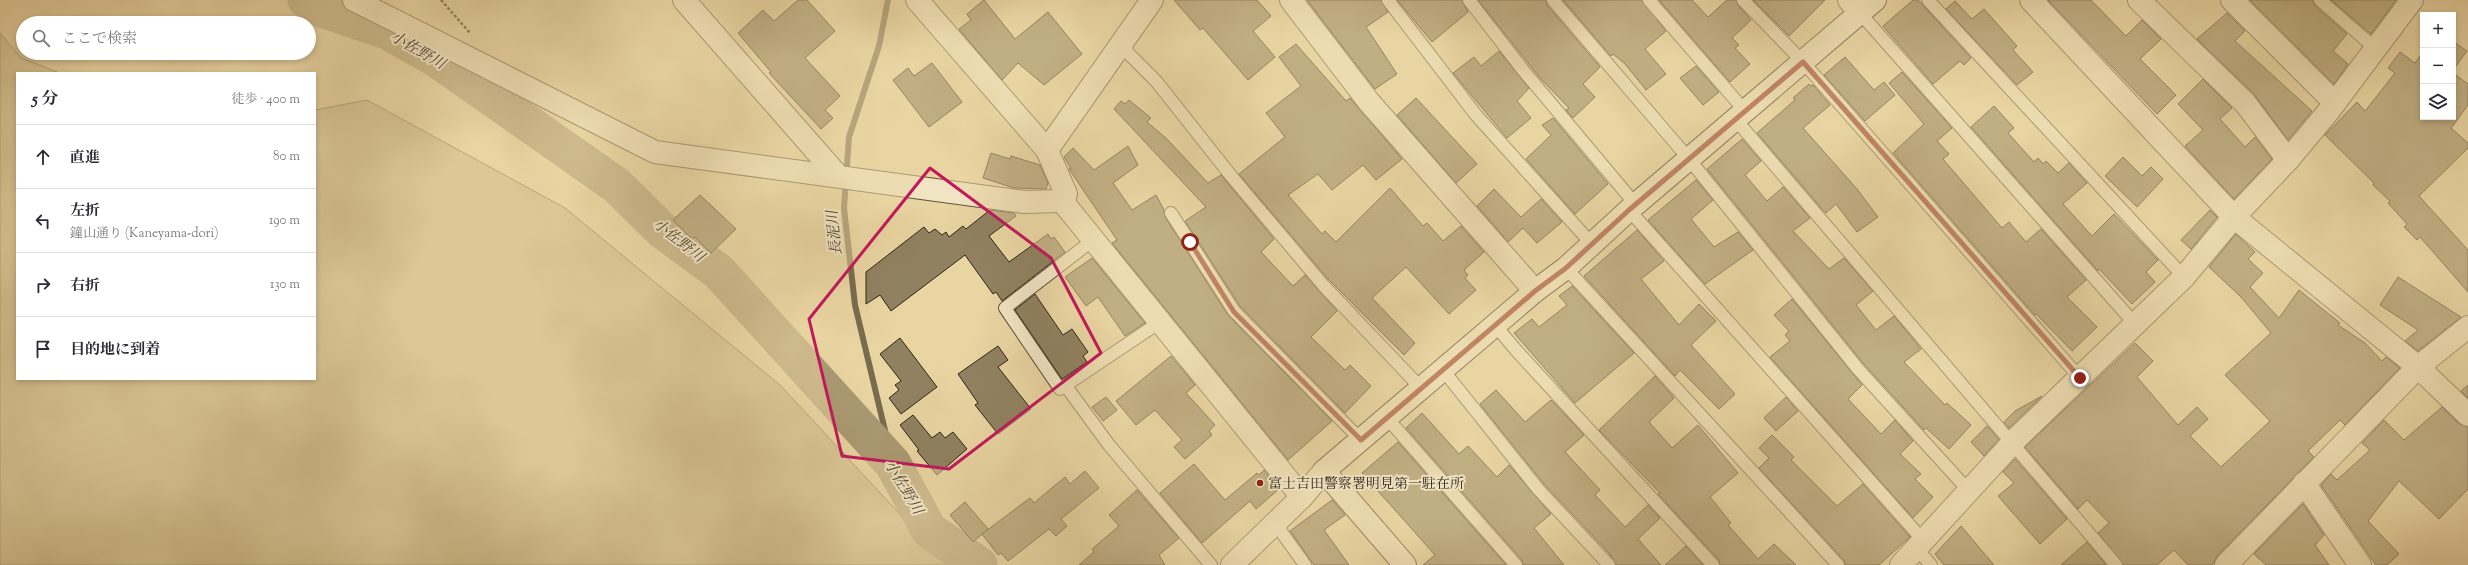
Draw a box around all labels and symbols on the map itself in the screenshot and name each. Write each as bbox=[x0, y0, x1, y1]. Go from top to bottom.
water label: 小佐野川 bbox=[386, 27, 450, 76]
water label: 長泥川 bbox=[822, 207, 848, 256]
water label: 小佐野川 bbox=[648, 214, 710, 269]
route start bbox=[1181, 233, 1199, 251]
route end bbox=[2071, 369, 2089, 387]
water label: 小佐野川 bbox=[878, 457, 928, 521]
place label: 富士吉田警察署明見第一駐在所 bbox=[1268, 475, 1464, 495]
marker: 富士吉田警察署明見第一駐在所 bbox=[1255, 478, 1265, 488]

